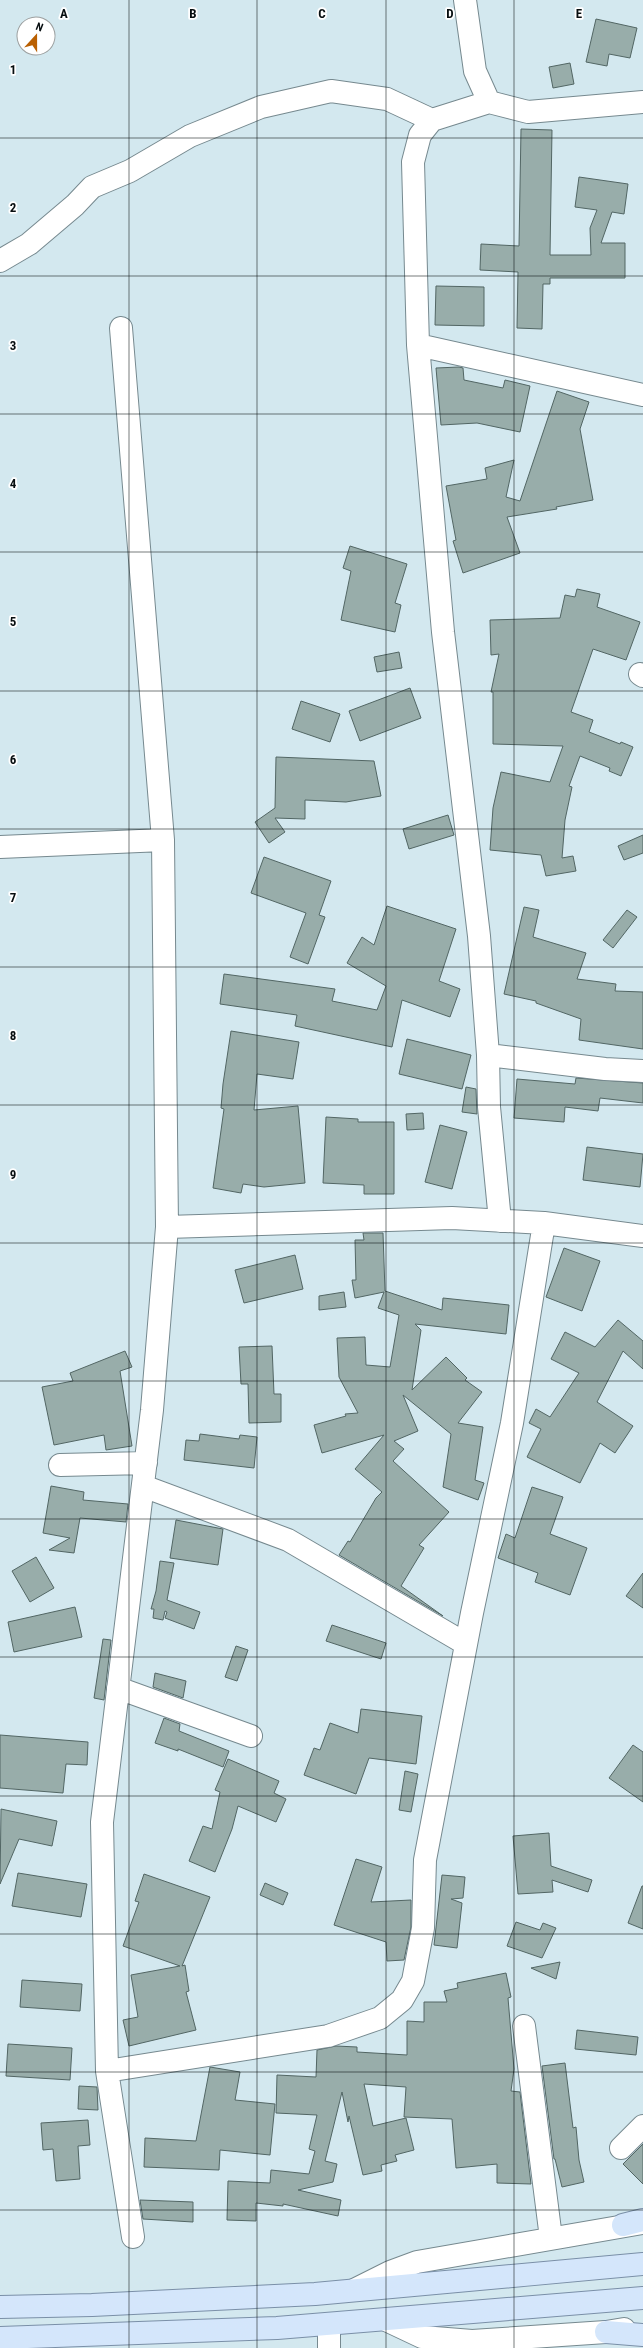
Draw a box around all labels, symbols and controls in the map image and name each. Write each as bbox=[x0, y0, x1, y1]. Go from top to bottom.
text: A bbox=[60, 6, 68, 21]
text: B bbox=[189, 6, 197, 21]
text: C bbox=[318, 6, 326, 21]
text: D bbox=[446, 6, 454, 21]
text: E bbox=[576, 6, 583, 21]
north arrow bbox=[16, 16, 56, 56]
text: N bbox=[34, 20, 45, 34]
text: 1 bbox=[10, 62, 16, 77]
text: 2 bbox=[10, 200, 17, 215]
text: 3 bbox=[10, 338, 16, 353]
text: 4 bbox=[10, 476, 17, 491]
text: 5 bbox=[10, 614, 17, 629]
text: 6 bbox=[10, 752, 17, 767]
text: 7 bbox=[10, 890, 17, 905]
text: 8 bbox=[10, 1028, 16, 1043]
text: 9 bbox=[10, 1167, 16, 1182]

